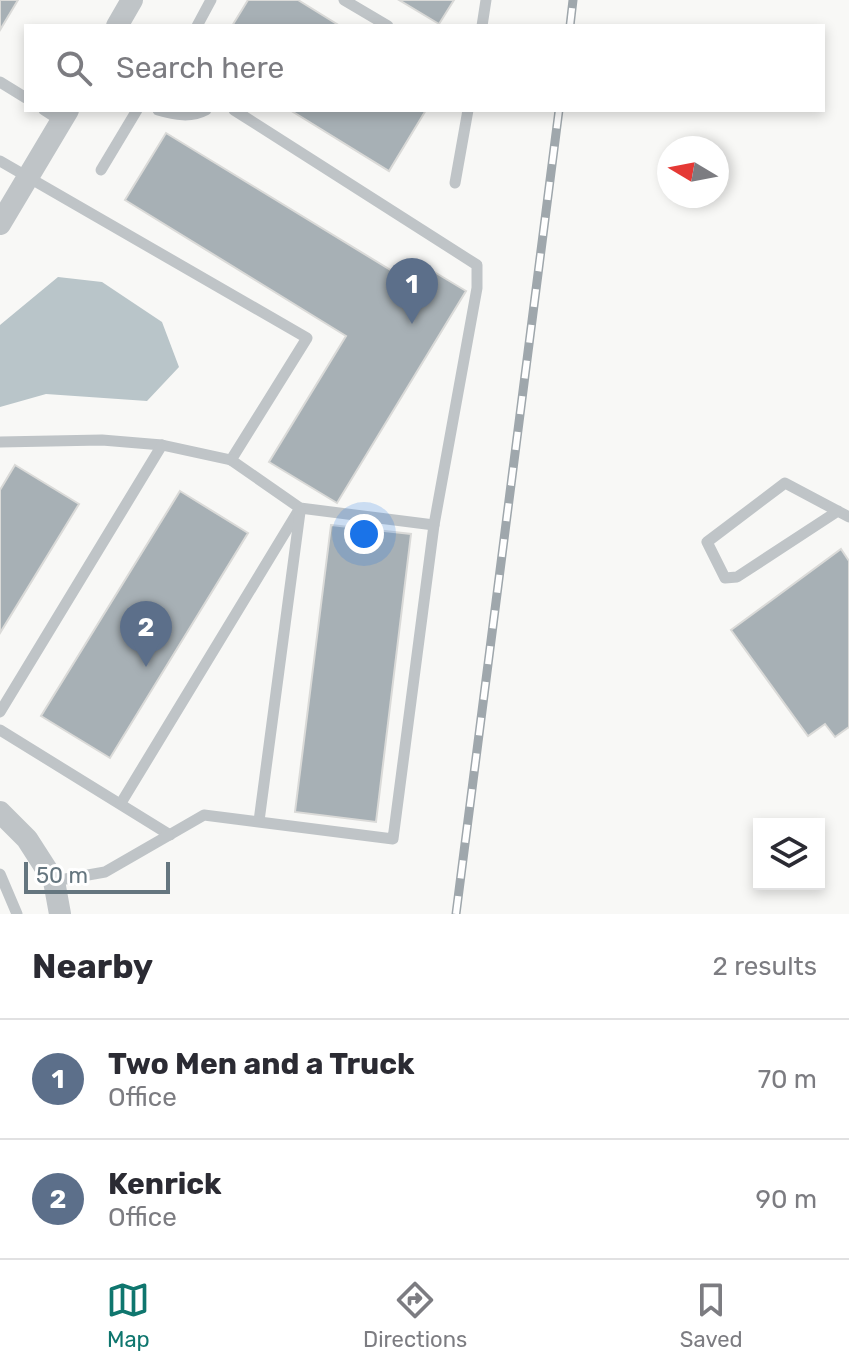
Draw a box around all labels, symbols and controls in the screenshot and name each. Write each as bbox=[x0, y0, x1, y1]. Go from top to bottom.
search box bbox=[24, 24, 825, 112]
icon: search bbox=[52, 46, 96, 90]
text: Search here bbox=[116, 50, 284, 86]
north arrow bbox=[657, 136, 729, 208]
pin: 1 bbox=[386, 258, 438, 324]
your location bbox=[344, 514, 384, 554]
pin: 2 bbox=[120, 601, 172, 667]
map controls bbox=[753, 818, 825, 890]
button: layers bbox=[753, 818, 825, 890]
scale bar bbox=[24, 858, 170, 894]
text: 50 m bbox=[36, 862, 88, 889]
text: Nearby bbox=[32, 946, 153, 987]
text: 2 results bbox=[713, 951, 817, 982]
text: Two Men and a Truck bbox=[108, 1046, 415, 1082]
text: 1 bbox=[52, 1064, 64, 1095]
text: 70 m bbox=[758, 1064, 817, 1095]
text: Office bbox=[108, 1082, 177, 1113]
text: Kenrick bbox=[108, 1166, 222, 1202]
text: 2 bbox=[50, 1184, 66, 1215]
text: 90 m bbox=[756, 1184, 817, 1215]
text: Office bbox=[108, 1202, 177, 1233]
tab: Map bbox=[106, 1278, 150, 1353]
tab: Directions bbox=[363, 1278, 467, 1353]
tab: Saved bbox=[680, 1278, 743, 1353]

